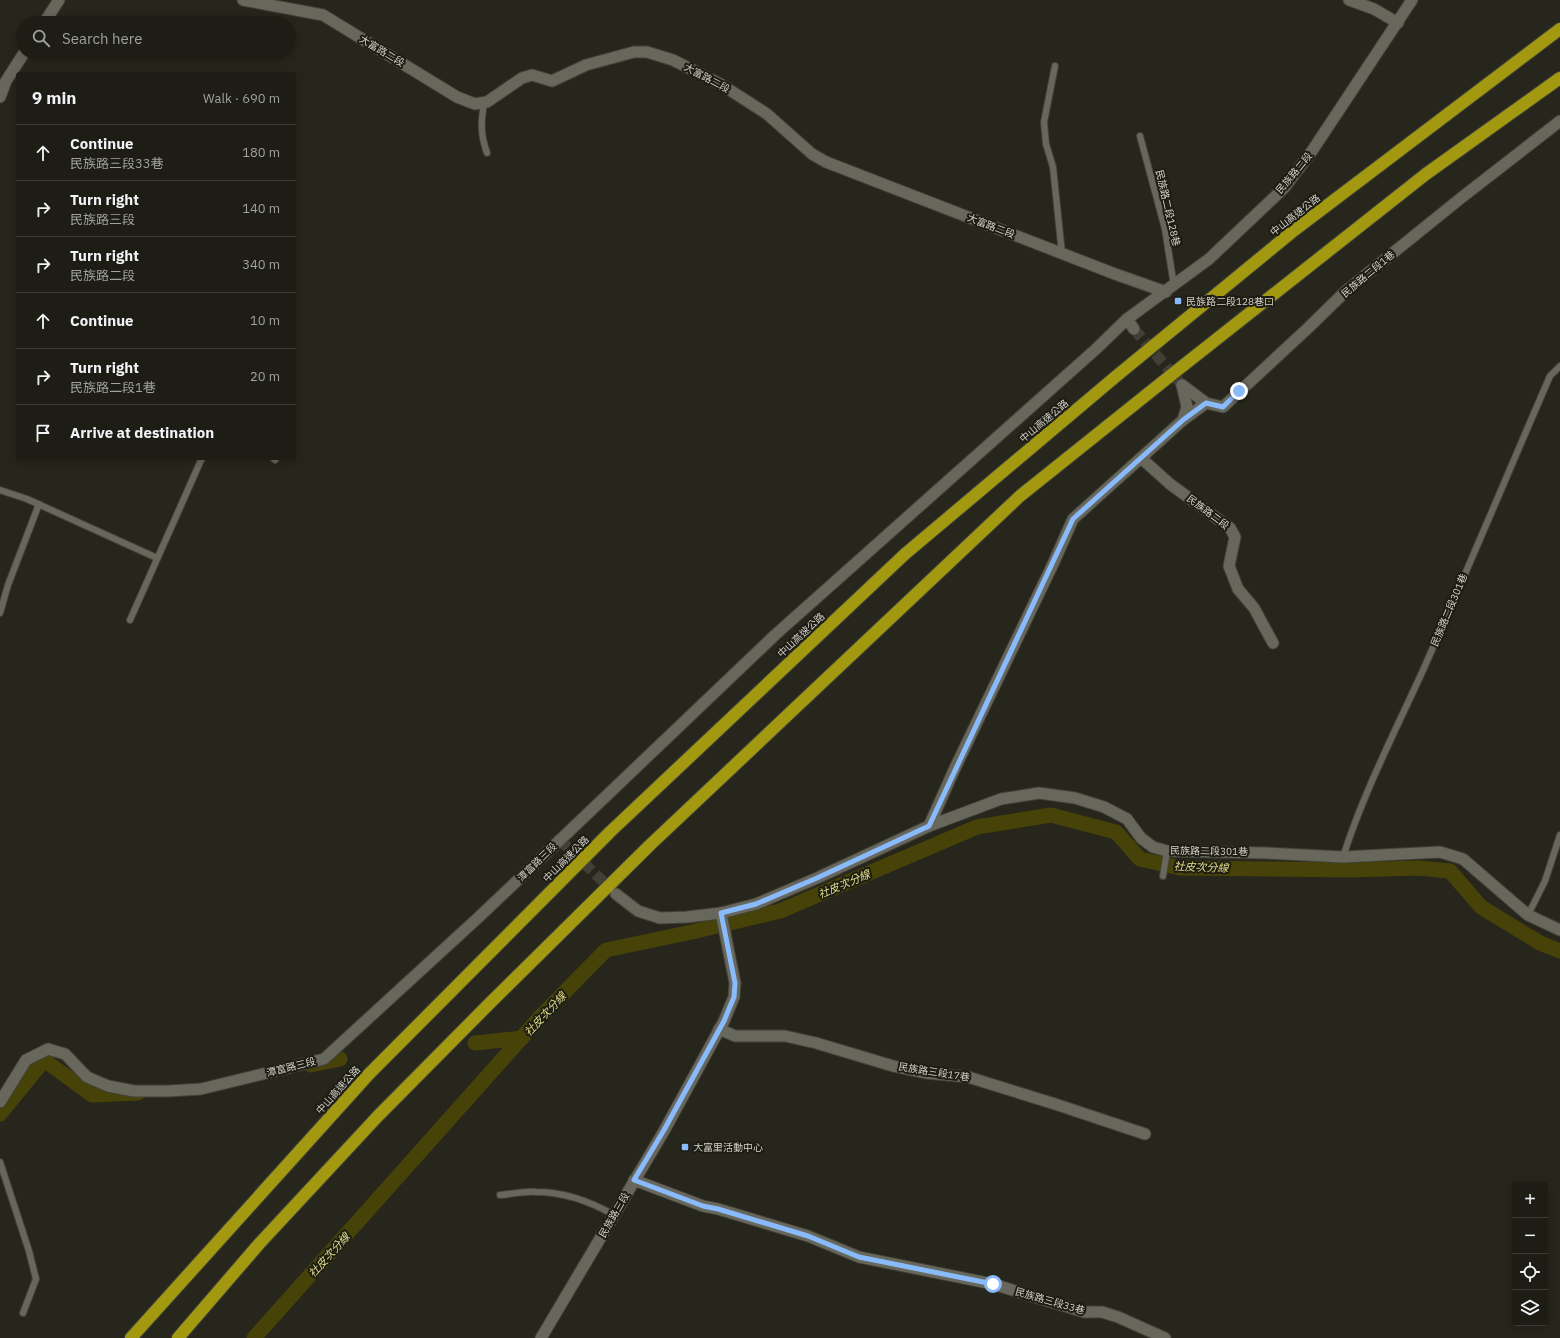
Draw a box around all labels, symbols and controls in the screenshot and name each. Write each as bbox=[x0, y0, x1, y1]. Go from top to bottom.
search box bbox=[16, 16, 296, 60]
icon: search bbox=[30, 27, 52, 49]
text: Search here bbox=[62, 29, 142, 48]
street label: 大富路二段 bbox=[357, 33, 407, 69]
street label: 大富路二段 bbox=[682, 61, 732, 95]
text: 9 min bbox=[32, 87, 76, 109]
text: Walk · 690 m bbox=[203, 90, 280, 107]
text: Continue bbox=[70, 134, 134, 153]
icon: ahead bbox=[32, 142, 54, 164]
text: 180 m bbox=[242, 144, 280, 161]
street label: 民族路二段 bbox=[1273, 150, 1315, 196]
text: 民族路三段33巷 bbox=[70, 155, 164, 172]
street label: 民族路二段128巷 bbox=[1153, 169, 1183, 247]
text: Turn right bbox=[70, 190, 139, 209]
street label: 中山高速公路 bbox=[1267, 191, 1323, 239]
icon: right bbox=[32, 198, 54, 220]
text: 140 m bbox=[242, 200, 280, 217]
text: 民族路三段 bbox=[70, 211, 135, 228]
street label: 大富路二段 bbox=[965, 211, 1017, 241]
text: Turn right bbox=[70, 246, 139, 265]
street label: 民族路二段1巷 bbox=[1339, 248, 1397, 300]
icon: right bbox=[32, 254, 54, 276]
text: 340 m bbox=[242, 256, 280, 273]
text: 民族路二段 bbox=[70, 267, 135, 284]
place label: 民族路二段128巷口 bbox=[1186, 295, 1274, 308]
marker: 民族路二段128巷口 bbox=[1173, 296, 1183, 306]
icon: ahead bbox=[32, 310, 54, 332]
text: Continue bbox=[70, 311, 134, 330]
text: 10 m bbox=[250, 312, 280, 329]
text: Turn right bbox=[70, 358, 139, 377]
icon: right bbox=[32, 366, 54, 388]
text: 20 m bbox=[250, 368, 280, 385]
text: 民族路二段1巷 bbox=[70, 379, 156, 396]
route end bbox=[1230, 382, 1248, 400]
street label: 中山高速公路 bbox=[1017, 397, 1071, 445]
icon: arrive bbox=[32, 422, 54, 444]
text: Arrive at destination bbox=[70, 423, 214, 442]
street label: 民族路二段 bbox=[1184, 492, 1232, 532]
street label: 民族路二段301巷 bbox=[1428, 572, 1470, 648]
street label: 中山高速公路 bbox=[775, 610, 827, 660]
street label: 中山高速公路 bbox=[540, 833, 592, 885]
street label: 潭富路三段 bbox=[515, 840, 559, 884]
street label: 民族路二段301巷 bbox=[1170, 844, 1248, 858]
water label: 社皮次分線 bbox=[1173, 859, 1231, 875]
water label: 社皮次分線 bbox=[816, 866, 874, 901]
water label: 社皮次分線 bbox=[521, 988, 570, 1039]
street label: 潭富路三段 bbox=[265, 1055, 317, 1079]
street label: 民族路三段17巷 bbox=[897, 1060, 971, 1084]
street label: 中山高速公路 bbox=[313, 1063, 363, 1117]
place label: 大富里活動中心 bbox=[693, 1141, 763, 1154]
marker: 大富里活動中心 bbox=[680, 1142, 690, 1152]
map controls bbox=[1512, 1182, 1548, 1326]
button: + bbox=[1512, 1182, 1548, 1218]
street label: 民族路三段 bbox=[596, 1190, 632, 1240]
button: − bbox=[1512, 1218, 1548, 1254]
water label: 社皮次分線 bbox=[305, 1228, 354, 1280]
button: locate bbox=[1512, 1254, 1548, 1290]
route start bbox=[984, 1275, 1002, 1293]
street label: 民族路三段33巷 bbox=[1014, 1285, 1086, 1317]
button: layers bbox=[1512, 1290, 1548, 1326]

